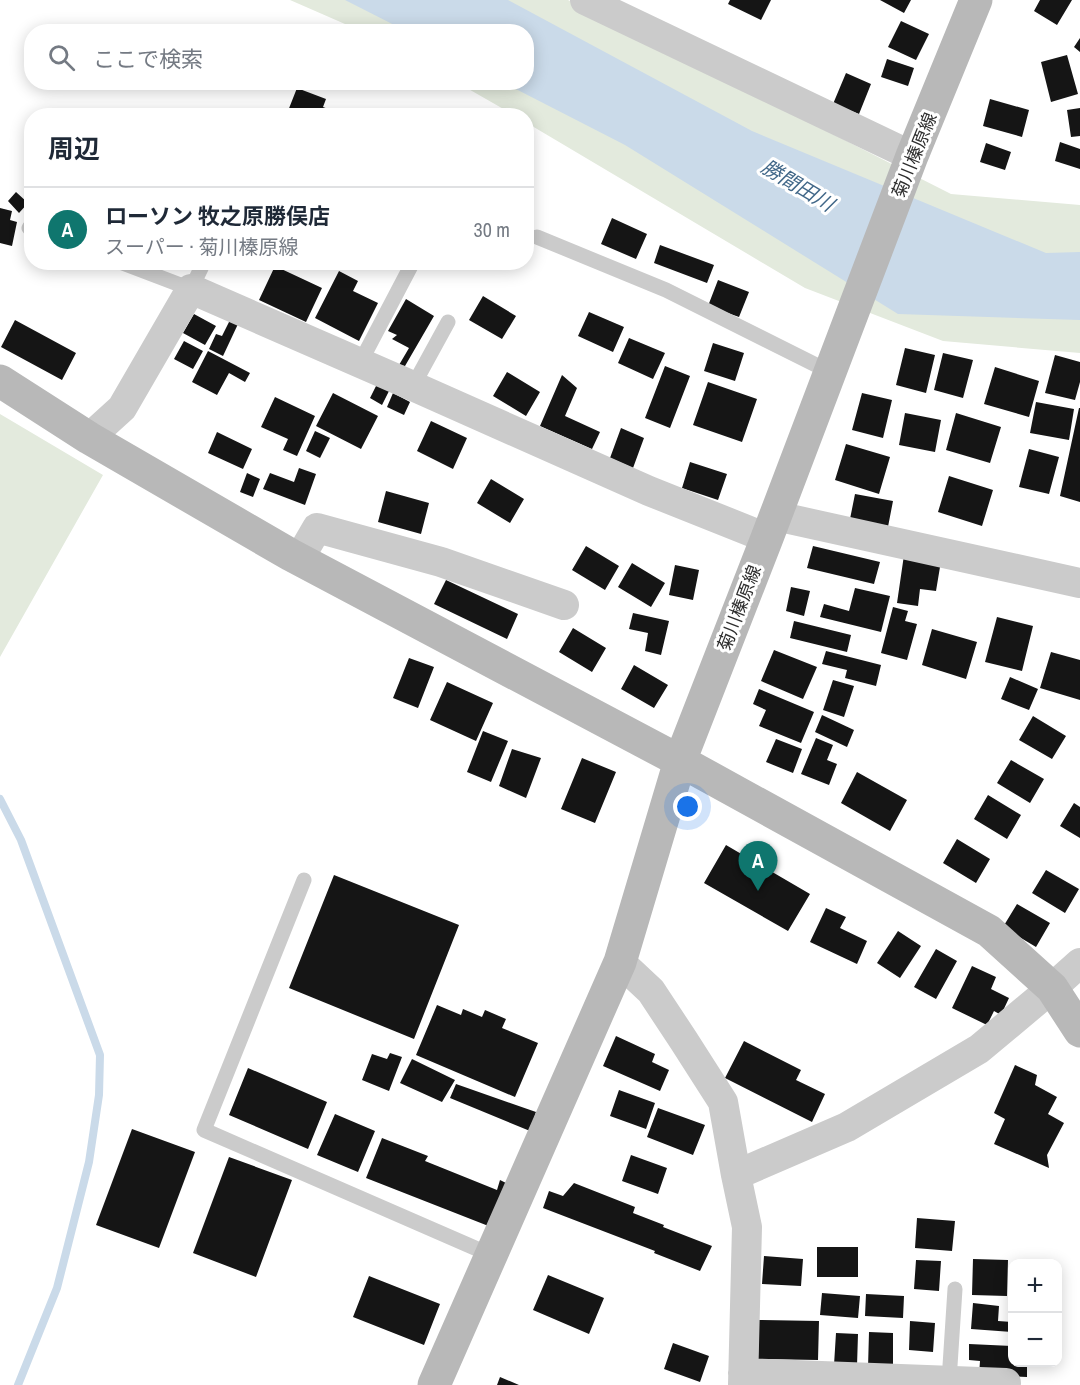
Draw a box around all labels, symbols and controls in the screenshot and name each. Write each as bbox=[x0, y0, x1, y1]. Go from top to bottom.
search box bbox=[24, 24, 534, 90]
icon: search bbox=[45, 41, 78, 74]
text: ここで検索 bbox=[93, 44, 203, 74]
street label: 菊川榛原線 bbox=[886, 109, 942, 201]
text: 周辺 bbox=[48, 131, 100, 166]
water label: 勝間田川 bbox=[757, 153, 841, 218]
text: ローソン 牧之原勝俣店 bbox=[105, 201, 330, 231]
text: A bbox=[62, 216, 73, 243]
text: 30 m bbox=[474, 216, 510, 243]
text: スーパー · 菊川榛原線 bbox=[105, 233, 298, 260]
street label: 菊川榛原線 bbox=[711, 562, 767, 654]
your location bbox=[673, 792, 702, 821]
pin: A bbox=[738, 842, 777, 891]
map controls bbox=[1008, 1259, 1062, 1367]
button: + bbox=[1008, 1259, 1062, 1313]
button: − bbox=[1008, 1313, 1062, 1367]

